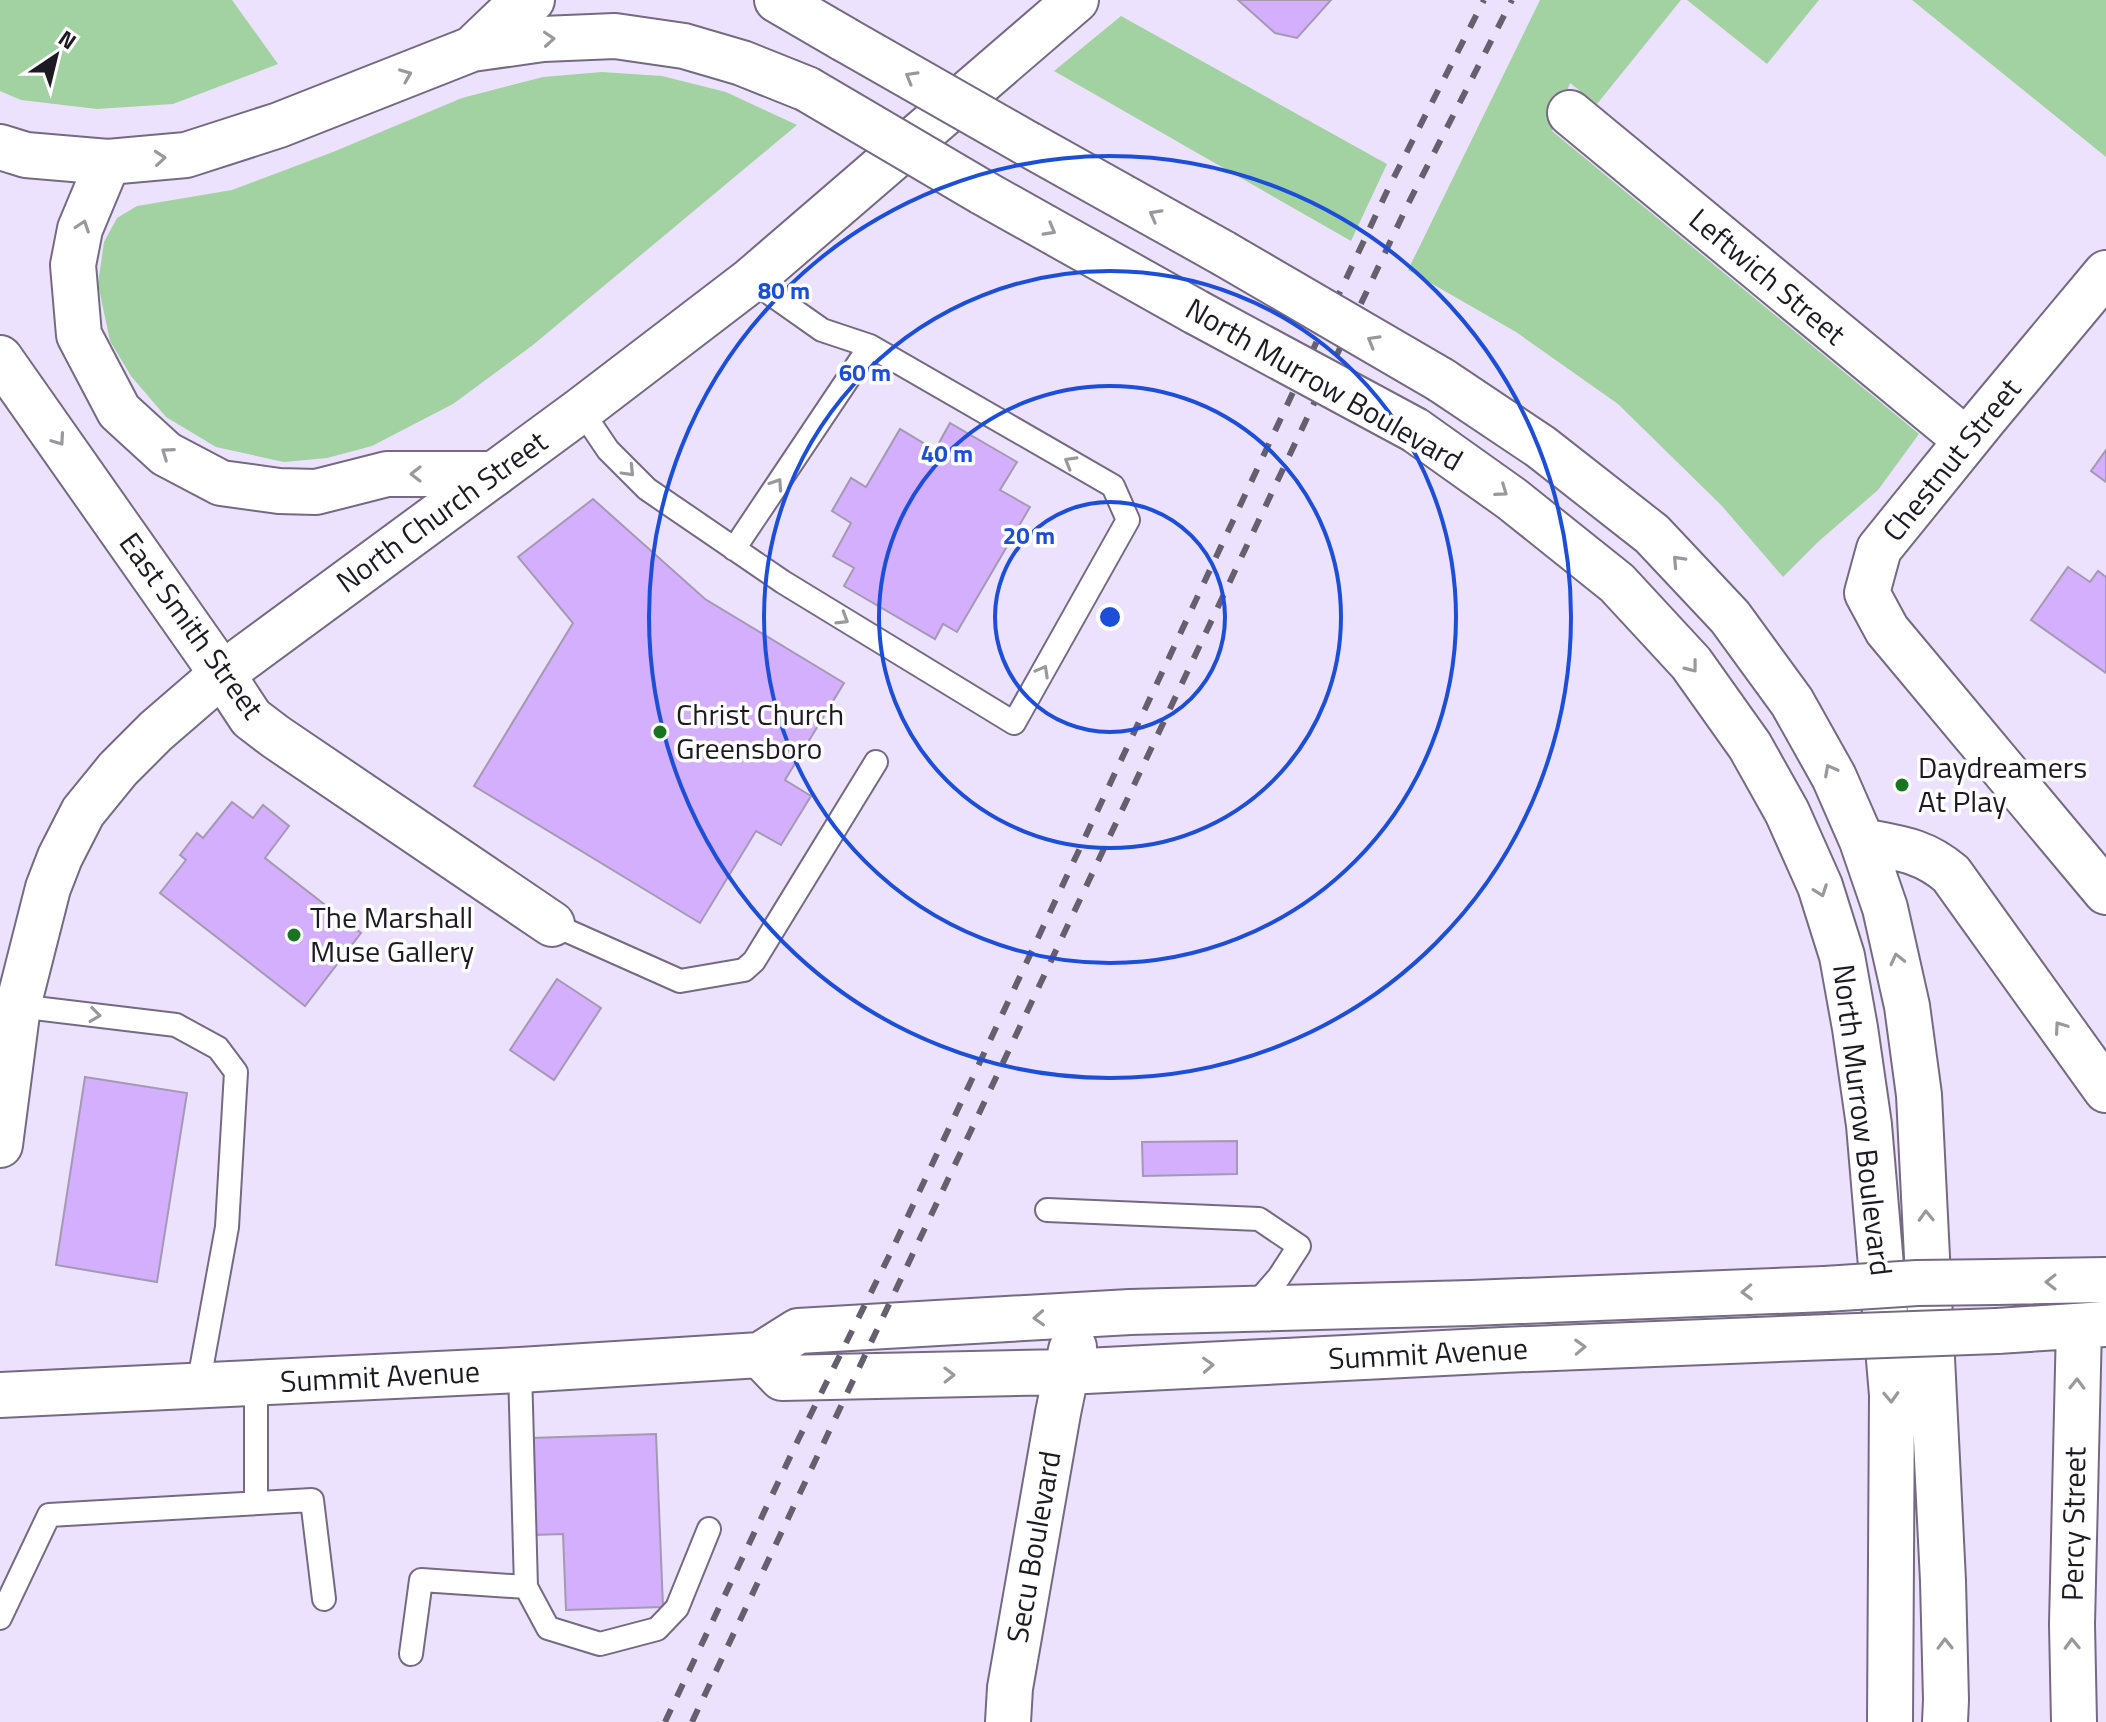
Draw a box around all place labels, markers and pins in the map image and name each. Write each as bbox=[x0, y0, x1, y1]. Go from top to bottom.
centre of rings bbox=[1096, 603, 1124, 631]
place label: Christ Church Greensboro bbox=[676, 691, 844, 771]
marker: Christ Church Greensboro bbox=[651, 723, 669, 741]
place label: Daydreamers At Play bbox=[1918, 744, 2087, 824]
marker: Daydreamers At Play bbox=[1893, 776, 1911, 794]
place label: The Marshall Muse Gallery bbox=[310, 894, 474, 974]
marker: The Marshall Muse Gallery bbox=[285, 926, 303, 944]

